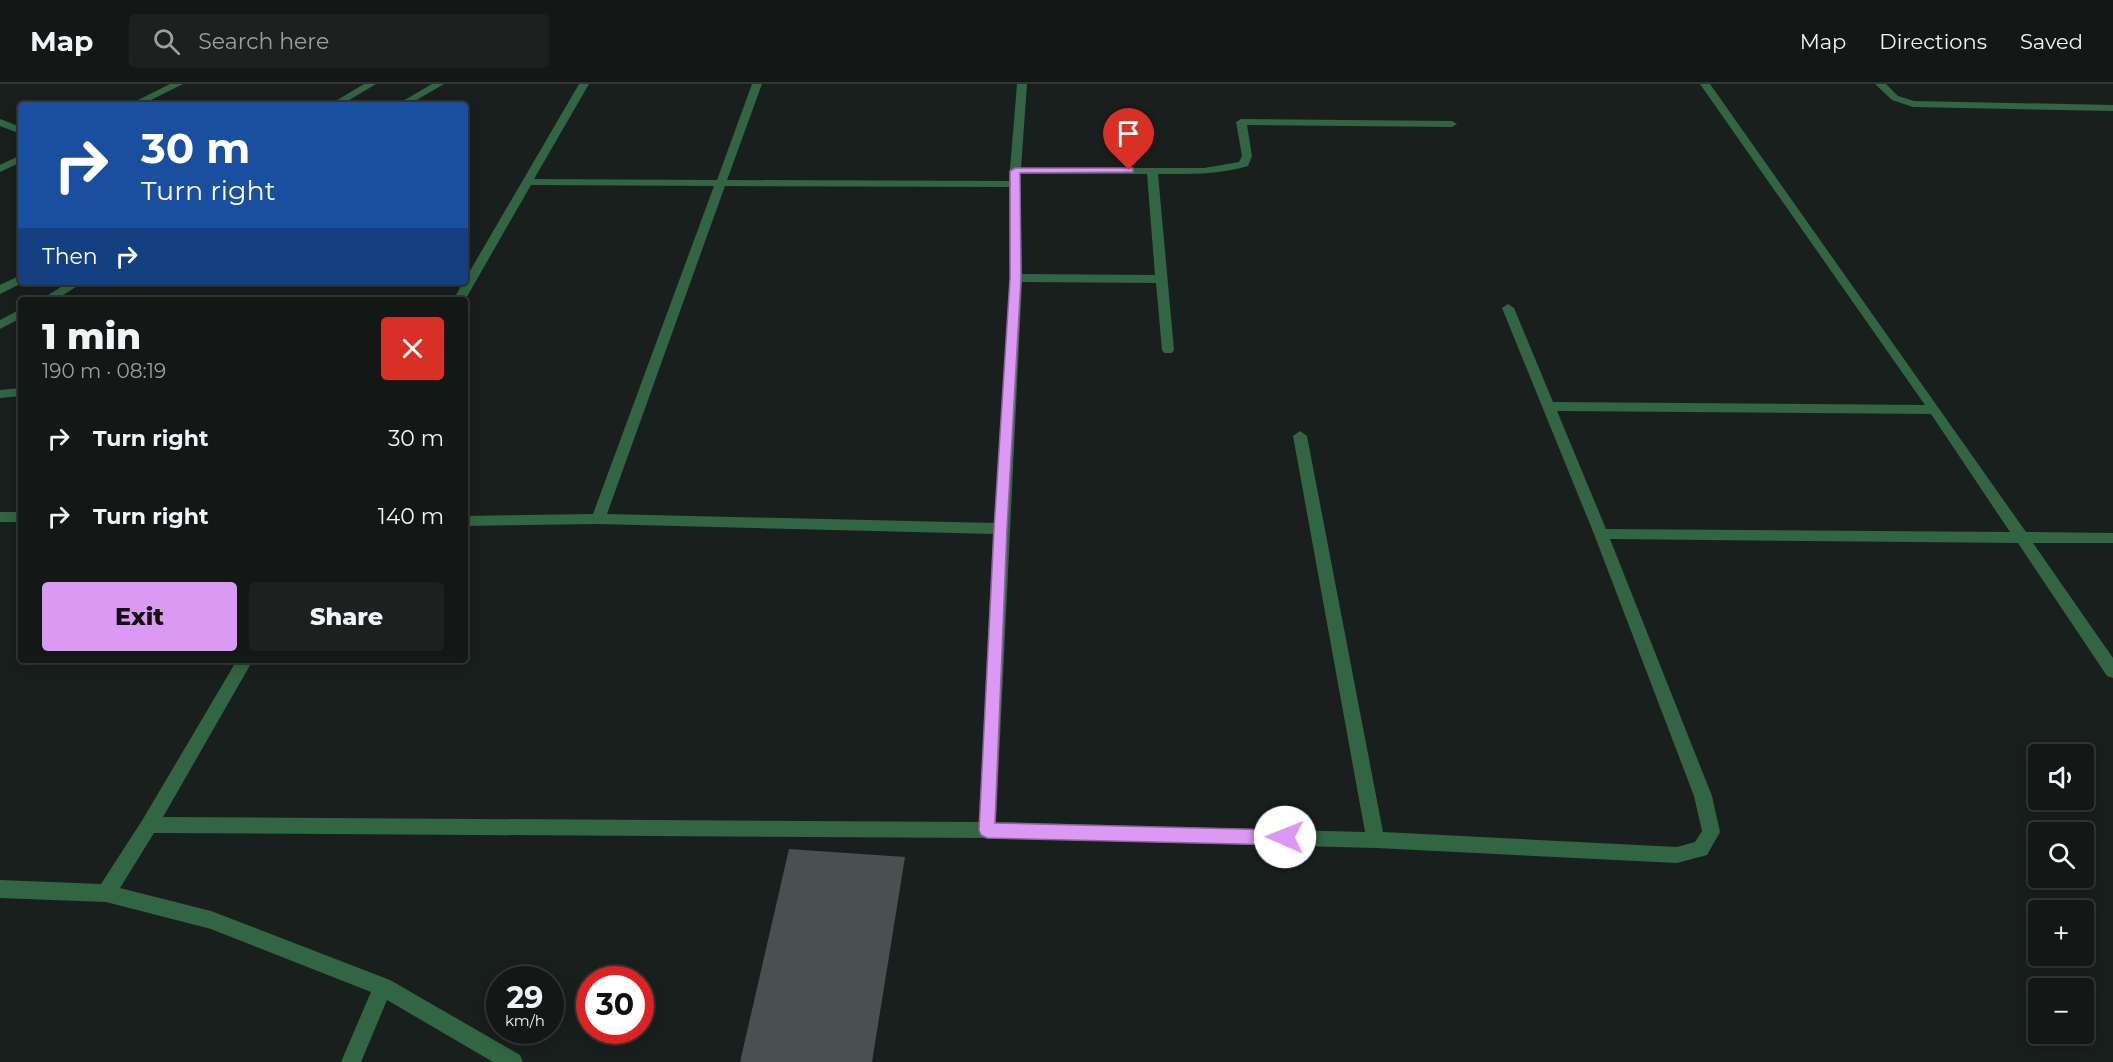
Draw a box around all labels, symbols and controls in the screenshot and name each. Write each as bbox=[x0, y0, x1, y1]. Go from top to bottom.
search box bbox=[129, 14, 549, 68]
text: Map bbox=[30, 24, 93, 58]
icon: search bbox=[150, 25, 183, 58]
text: Search here bbox=[198, 28, 329, 55]
text: Map bbox=[1800, 29, 1846, 54]
text: Directions bbox=[1879, 29, 1987, 54]
text: Saved bbox=[2020, 29, 2083, 54]
pin bbox=[1103, 108, 1154, 170]
icon: arrive bbox=[1112, 117, 1145, 150]
text: 30 m bbox=[141, 122, 250, 174]
icon: right bbox=[42, 126, 120, 204]
text: Turn right bbox=[141, 174, 276, 207]
icon: right bbox=[110, 240, 143, 273]
text: Then bbox=[42, 243, 98, 270]
text: 1 min bbox=[42, 314, 141, 358]
button: close bbox=[381, 317, 444, 380]
text: 190 m · 08:19 bbox=[42, 359, 166, 383]
icon: right bbox=[42, 422, 75, 455]
text: Turn right bbox=[93, 425, 208, 452]
text: 30 m bbox=[388, 425, 444, 452]
icon: right bbox=[42, 500, 75, 533]
text: Turn right bbox=[93, 503, 208, 530]
text: 140 m bbox=[378, 503, 444, 530]
button: Exit bbox=[42, 582, 237, 651]
button: Share bbox=[249, 582, 444, 651]
map controls bbox=[2028, 744, 2094, 1044]
button: sound bbox=[2028, 744, 2094, 810]
position arrow bbox=[1253, 805, 1317, 869]
button: search bbox=[2028, 822, 2094, 888]
button: + bbox=[2028, 900, 2094, 966]
speed limit sign: 30 bbox=[576, 966, 654, 1044]
button: − bbox=[2028, 978, 2094, 1044]
text: 29 bbox=[507, 979, 543, 1016]
text: km/h bbox=[505, 1011, 545, 1030]

